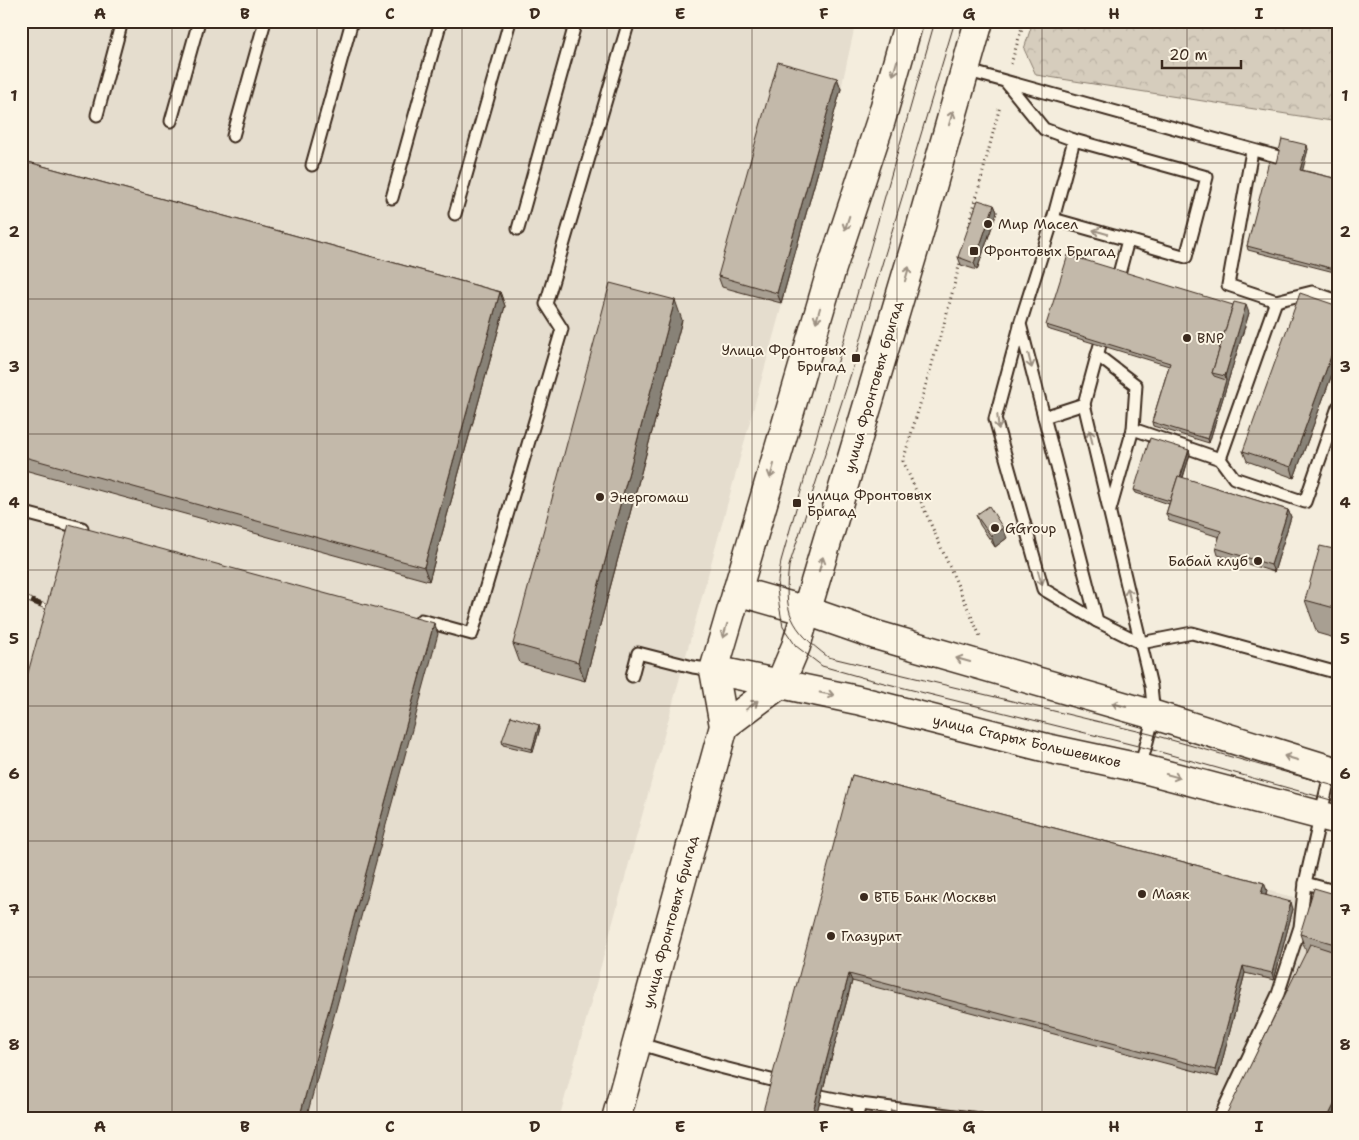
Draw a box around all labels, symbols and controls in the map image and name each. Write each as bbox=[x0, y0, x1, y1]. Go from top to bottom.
text: A bbox=[94, 3, 106, 24]
text: B bbox=[240, 3, 250, 24]
text: C bbox=[385, 3, 395, 24]
text: D bbox=[529, 3, 541, 24]
text: E bbox=[675, 3, 685, 24]
text: F bbox=[819, 3, 829, 24]
text: G bbox=[963, 3, 976, 24]
text: H bbox=[1108, 3, 1120, 24]
text: I bbox=[1255, 3, 1264, 24]
scale bar bbox=[1162, 38, 1240, 70]
text: 20 m bbox=[1169, 45, 1208, 65]
one-way arrow bbox=[890, 60, 900, 76]
text: 1 bbox=[10, 85, 18, 106]
text: 1 bbox=[1341, 85, 1349, 106]
one-way arrow bbox=[947, 110, 956, 126]
one-way arrow bbox=[841, 215, 851, 231]
place label: Мир Масел bbox=[998, 215, 1078, 233]
marker: Мир Масел bbox=[982, 218, 994, 230]
text: 2 bbox=[8, 221, 20, 242]
text: 2 bbox=[1339, 221, 1351, 242]
one-way arrow bbox=[1093, 227, 1109, 237]
place label: Фронтовых Бригад bbox=[984, 242, 1116, 260]
marker: Фронтовых Бригад bbox=[968, 245, 980, 257]
one-way arrow bbox=[902, 267, 912, 283]
street label: улица Фронтовых бригад bbox=[840, 299, 906, 475]
one-way arrow bbox=[813, 306, 822, 322]
place label: BNP bbox=[1197, 329, 1224, 347]
marker: BNP bbox=[1181, 332, 1193, 344]
place label: Улица Фронтовых Бригад bbox=[721, 341, 846, 375]
marker: Улица Фронтовых Бригад bbox=[850, 352, 862, 364]
one-way arrow bbox=[1026, 352, 1035, 368]
text: 3 bbox=[8, 356, 20, 377]
text: 3 bbox=[1339, 356, 1351, 377]
one-way arrow bbox=[993, 413, 1002, 429]
one-way arrow bbox=[1086, 430, 1095, 446]
one-way arrow bbox=[767, 462, 777, 478]
place label: улица Фронтовых Бригад bbox=[807, 486, 932, 520]
place label: Энергомаш bbox=[610, 488, 689, 506]
marker: Энергомаш bbox=[594, 491, 606, 503]
text: 4 bbox=[8, 492, 20, 513]
text: 4 bbox=[1339, 492, 1351, 513]
marker: улица Фронтовых Бригад bbox=[791, 497, 803, 509]
place label: GGroup bbox=[1005, 519, 1057, 537]
marker: GGroup bbox=[989, 522, 1001, 534]
place label: Бабай клуб bbox=[1168, 552, 1248, 570]
marker: Бабай клуб bbox=[1252, 555, 1264, 567]
one-way arrow bbox=[816, 557, 826, 573]
one-way arrow bbox=[1035, 570, 1045, 586]
one-way arrow bbox=[1124, 588, 1133, 604]
one-way arrow bbox=[720, 622, 730, 638]
text: 5 bbox=[9, 628, 19, 649]
text: 5 bbox=[1340, 628, 1350, 649]
one-way arrow bbox=[955, 655, 971, 665]
one-way arrow bbox=[819, 690, 835, 699]
one-way arrow bbox=[745, 700, 759, 710]
one-way arrow bbox=[1111, 700, 1127, 710]
street label: улица Старых Большевиков bbox=[931, 711, 1123, 771]
one-way arrow bbox=[1283, 752, 1299, 762]
text: 6 bbox=[8, 763, 20, 784]
text: 6 bbox=[1339, 763, 1351, 784]
one-way arrow bbox=[1164, 772, 1180, 781]
street label: улица Фронтовых бригад bbox=[638, 834, 702, 1010]
place label: Маяк bbox=[1152, 885, 1190, 903]
place label: ВТБ Банк Москвы bbox=[874, 888, 996, 906]
marker: Маяк bbox=[1136, 888, 1148, 900]
marker: ВТБ Банк Москвы bbox=[858, 891, 870, 903]
text: 7 bbox=[8, 899, 20, 920]
text: 7 bbox=[1339, 899, 1351, 920]
place label: Глазурит bbox=[841, 927, 903, 945]
marker: Глазурит bbox=[825, 930, 837, 942]
text: 8 bbox=[8, 1034, 20, 1055]
text: 8 bbox=[1339, 1034, 1351, 1055]
text: A bbox=[94, 1116, 106, 1137]
text: B bbox=[240, 1116, 250, 1137]
text: C bbox=[385, 1116, 395, 1137]
text: D bbox=[529, 1116, 541, 1137]
text: E bbox=[675, 1116, 685, 1137]
text: F bbox=[819, 1116, 829, 1137]
text: G bbox=[963, 1116, 976, 1137]
text: H bbox=[1108, 1116, 1120, 1137]
text: I bbox=[1255, 1116, 1264, 1137]

